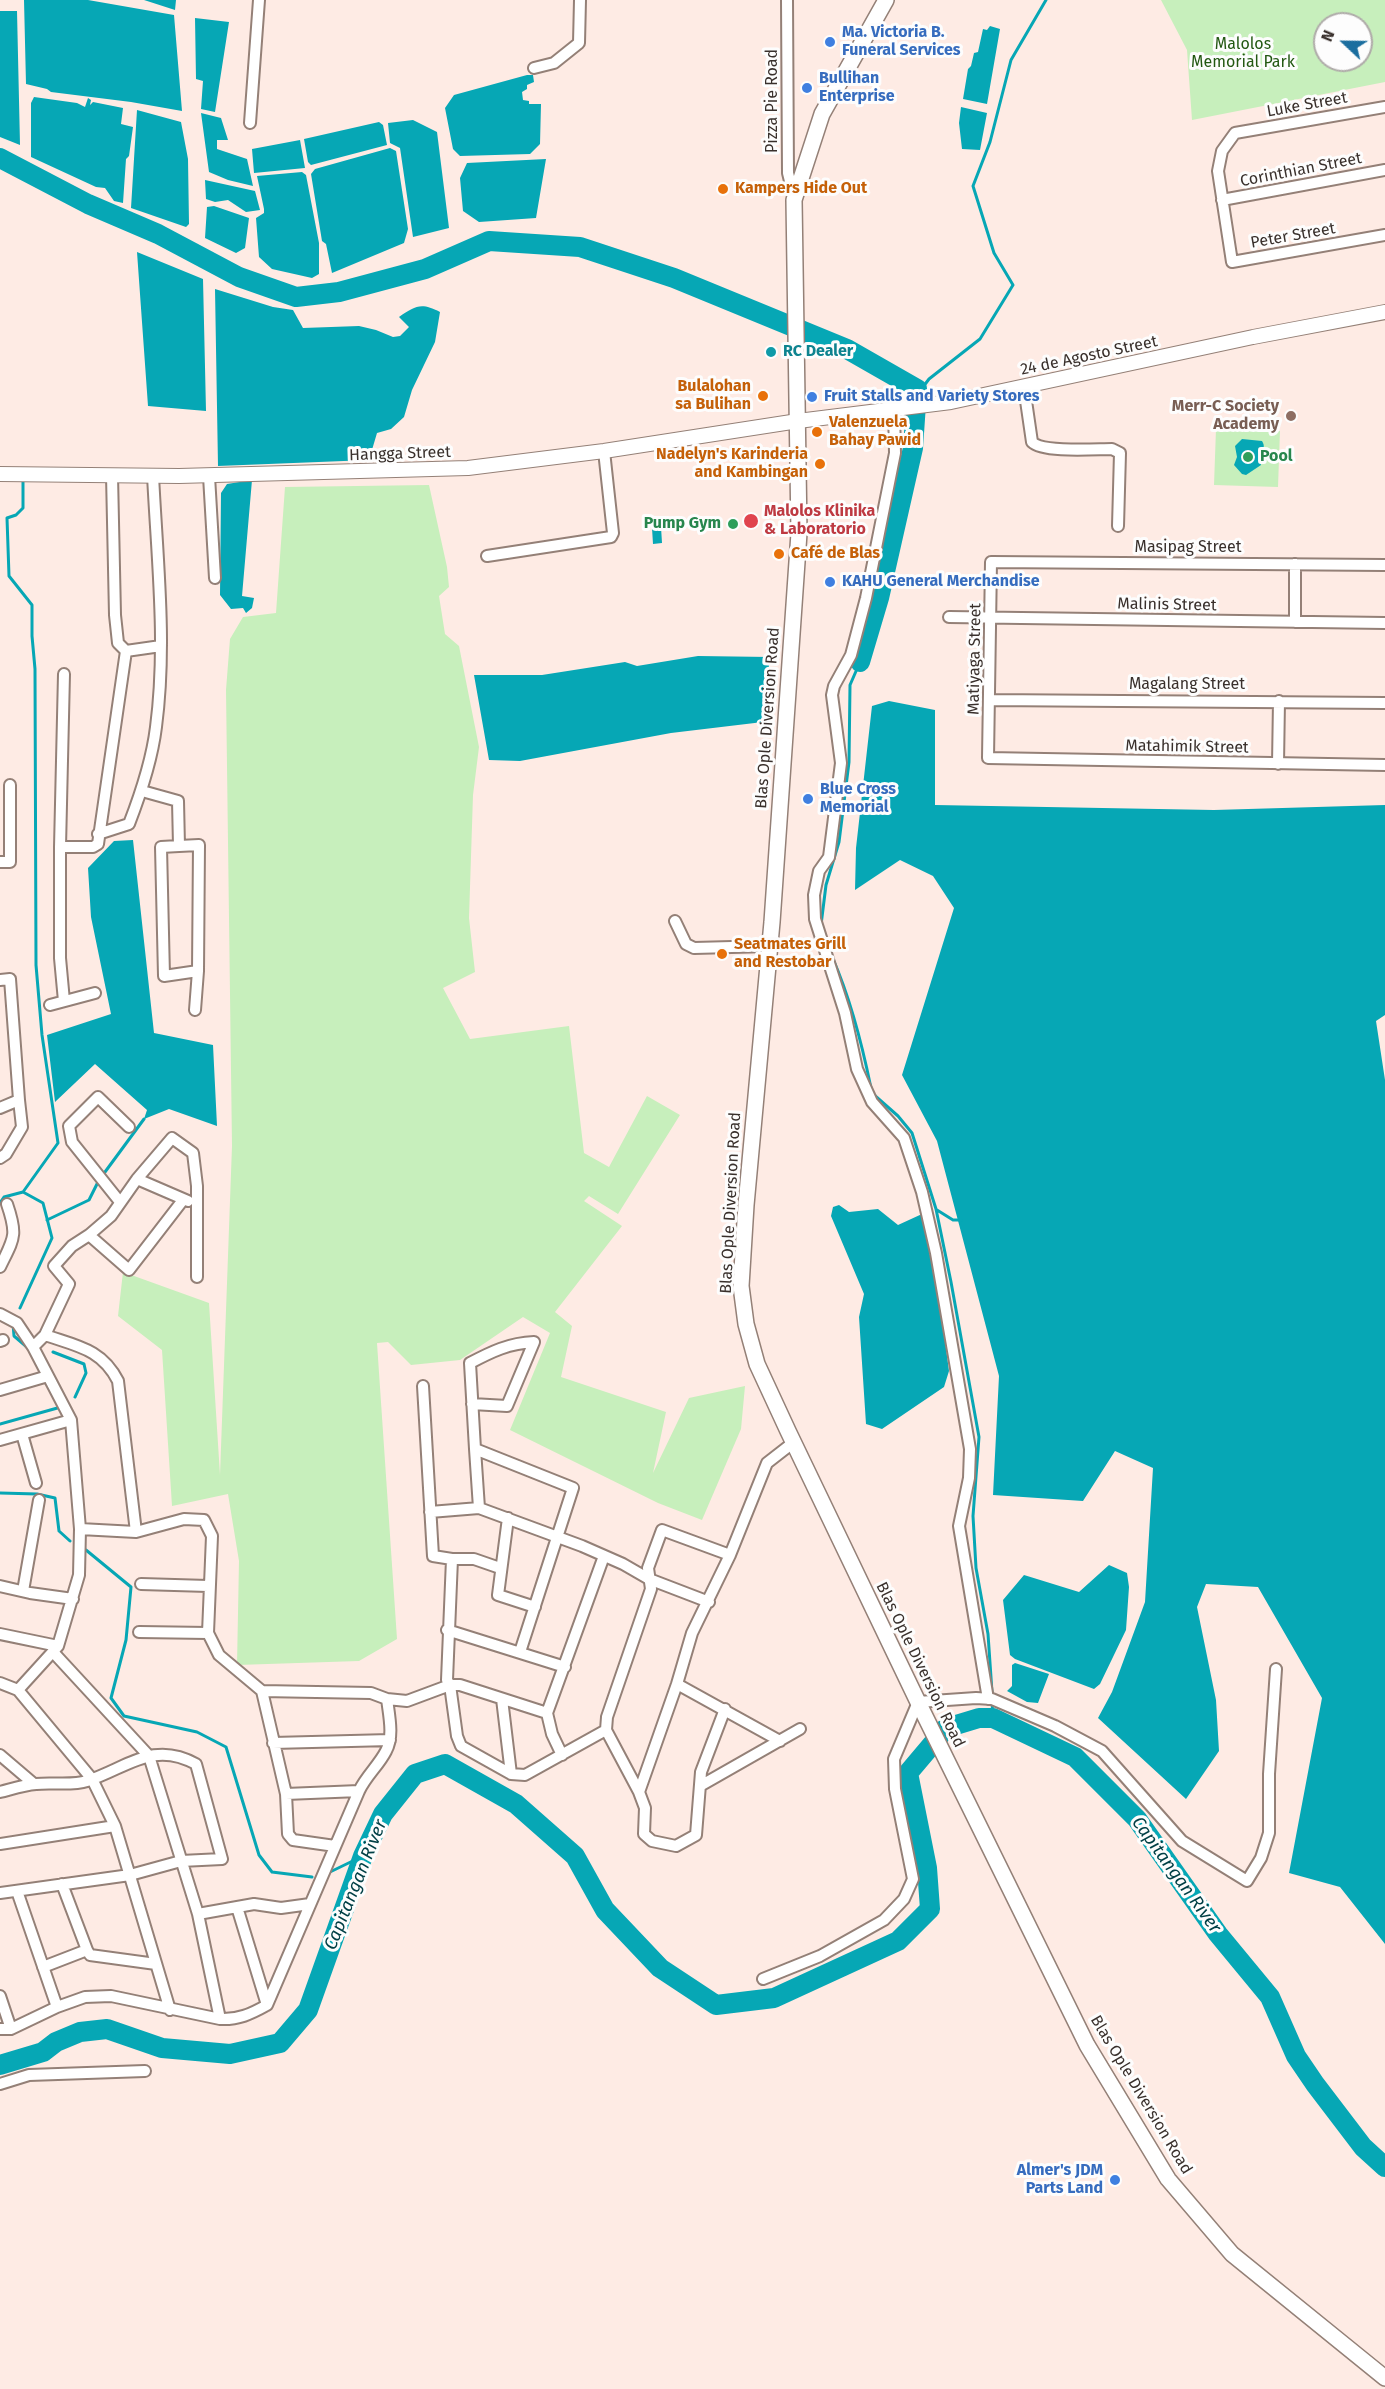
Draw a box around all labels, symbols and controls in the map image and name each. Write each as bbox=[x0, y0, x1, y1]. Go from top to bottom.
north arrow bbox=[1313, 12, 1373, 72]
place label: Ma. Victoria B. Funeral Services bbox=[842, 23, 960, 61]
text: N bbox=[1317, 27, 1338, 44]
marker: Ma. Victoria B. Funeral Services bbox=[823, 35, 837, 49]
park label: Malolos Memorial Park bbox=[1191, 35, 1295, 73]
street label: Pizza Pie Road bbox=[763, 49, 783, 153]
place label: Bullihan Enterprise bbox=[819, 69, 895, 107]
marker: Bullihan Enterprise bbox=[800, 81, 814, 95]
street label: Luke Street bbox=[1265, 88, 1349, 122]
street label: Corinthian Street bbox=[1239, 149, 1363, 191]
place label: Kampers Hide Out bbox=[735, 179, 867, 199]
marker: Kampers Hide Out bbox=[716, 182, 730, 196]
street label: Peter Street bbox=[1249, 219, 1337, 253]
street label: 24 de Agosto Street bbox=[1019, 332, 1159, 380]
place label: RC Dealer bbox=[783, 342, 853, 362]
marker: RC Dealer bbox=[764, 345, 778, 359]
place label: Bulalohan sa Bulihan bbox=[675, 377, 751, 415]
place label: Fruit Stalls and Variety Stores bbox=[824, 387, 1040, 407]
marker: Bulalohan sa Bulihan bbox=[756, 389, 770, 403]
marker: Fruit Stalls and Variety Stores bbox=[805, 390, 819, 404]
place label: Merr-C Society Academy bbox=[1172, 397, 1279, 435]
marker: Merr-C Society Academy bbox=[1284, 409, 1298, 423]
place label: Valenzuela Bahay Pawid bbox=[829, 413, 921, 451]
marker: Valenzuela Bahay Pawid bbox=[810, 425, 824, 439]
street label: Hangga Street bbox=[349, 443, 451, 465]
place label: Nadelyn's Karinderia and Kambingan bbox=[656, 445, 808, 483]
place label: Pool bbox=[1260, 447, 1293, 467]
marker: Pool bbox=[1241, 450, 1255, 464]
marker: Nadelyn's Karinderia and Kambingan bbox=[813, 457, 827, 471]
place label: Malolos Klinika & Laboratorio bbox=[764, 502, 875, 540]
marker: Malolos Klinika & Laboratorio bbox=[742, 512, 760, 530]
place label: Pump Gym bbox=[644, 514, 721, 534]
marker: Pump Gym bbox=[726, 517, 740, 531]
street label: Masipag Street bbox=[1135, 538, 1241, 558]
place label: Café de Blas bbox=[791, 544, 880, 564]
marker: Café de Blas bbox=[772, 547, 786, 561]
place label: KAHU General Merchandise bbox=[842, 572, 1040, 592]
marker: KAHU General Merchandise bbox=[823, 575, 837, 589]
street label: Malinis Street bbox=[1117, 595, 1217, 615]
street label: Matiyaga Street bbox=[964, 603, 986, 715]
street label: Blas Ople Diversion Road bbox=[752, 627, 784, 809]
street label: Magalang Street bbox=[1129, 675, 1245, 695]
street label: Matahimik Street bbox=[1125, 736, 1249, 758]
place label: Blue Cross Memorial bbox=[820, 780, 896, 818]
marker: Blue Cross Memorial bbox=[801, 792, 815, 806]
place label: Seatmates Grill and Restobar bbox=[734, 935, 846, 973]
marker: Seatmates Grill and Restobar bbox=[715, 947, 729, 961]
street label: Blas Ople Diversion Road bbox=[717, 1112, 745, 1294]
street label: Blas Ople Diversion Road bbox=[872, 1579, 968, 1751]
water label: Capitangan River bbox=[1127, 1813, 1225, 1937]
water label: Capitangan River bbox=[320, 1817, 392, 1953]
street label: Blas Ople Diversion Road bbox=[1086, 2012, 1196, 2178]
place label: Almer's JDM Parts Land bbox=[1017, 2161, 1103, 2199]
marker: Almer's JDM Parts Land bbox=[1108, 2173, 1122, 2187]

